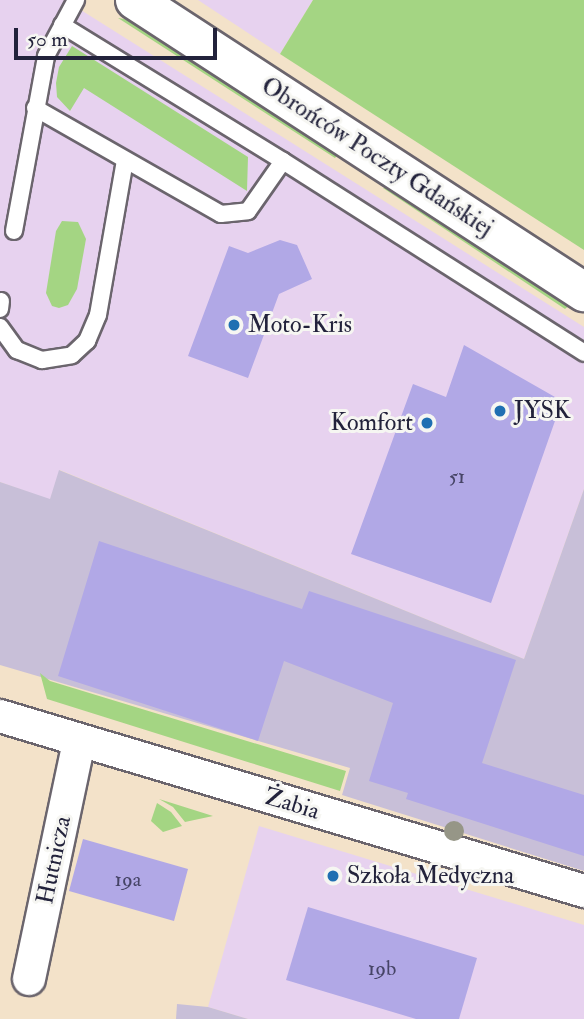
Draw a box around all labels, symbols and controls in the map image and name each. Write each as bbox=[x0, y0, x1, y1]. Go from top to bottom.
scale bar bbox=[18, 14, 220, 58]
text: 50 m bbox=[27, 26, 68, 53]
street label: Obrońców Poczty Gdańskiej bbox=[256, 71, 498, 243]
place label: Moto-Kris bbox=[248, 311, 352, 339]
marker: Moto-Kris bbox=[226, 317, 242, 333]
place label: JYSK bbox=[514, 397, 571, 425]
marker: JYSK bbox=[492, 403, 508, 419]
place label: Komfort bbox=[331, 409, 413, 437]
marker: Komfort bbox=[419, 415, 435, 431]
house number: 51 bbox=[449, 464, 465, 490]
street label: Żabia bbox=[261, 782, 323, 826]
street label: Hutnicza bbox=[31, 813, 77, 907]
place label: Szkoła Medyczna bbox=[347, 862, 514, 890]
house number: 19a bbox=[115, 867, 141, 893]
marker: Szkoła Medyczna bbox=[325, 868, 341, 884]
house number: 19b bbox=[368, 956, 396, 982]

